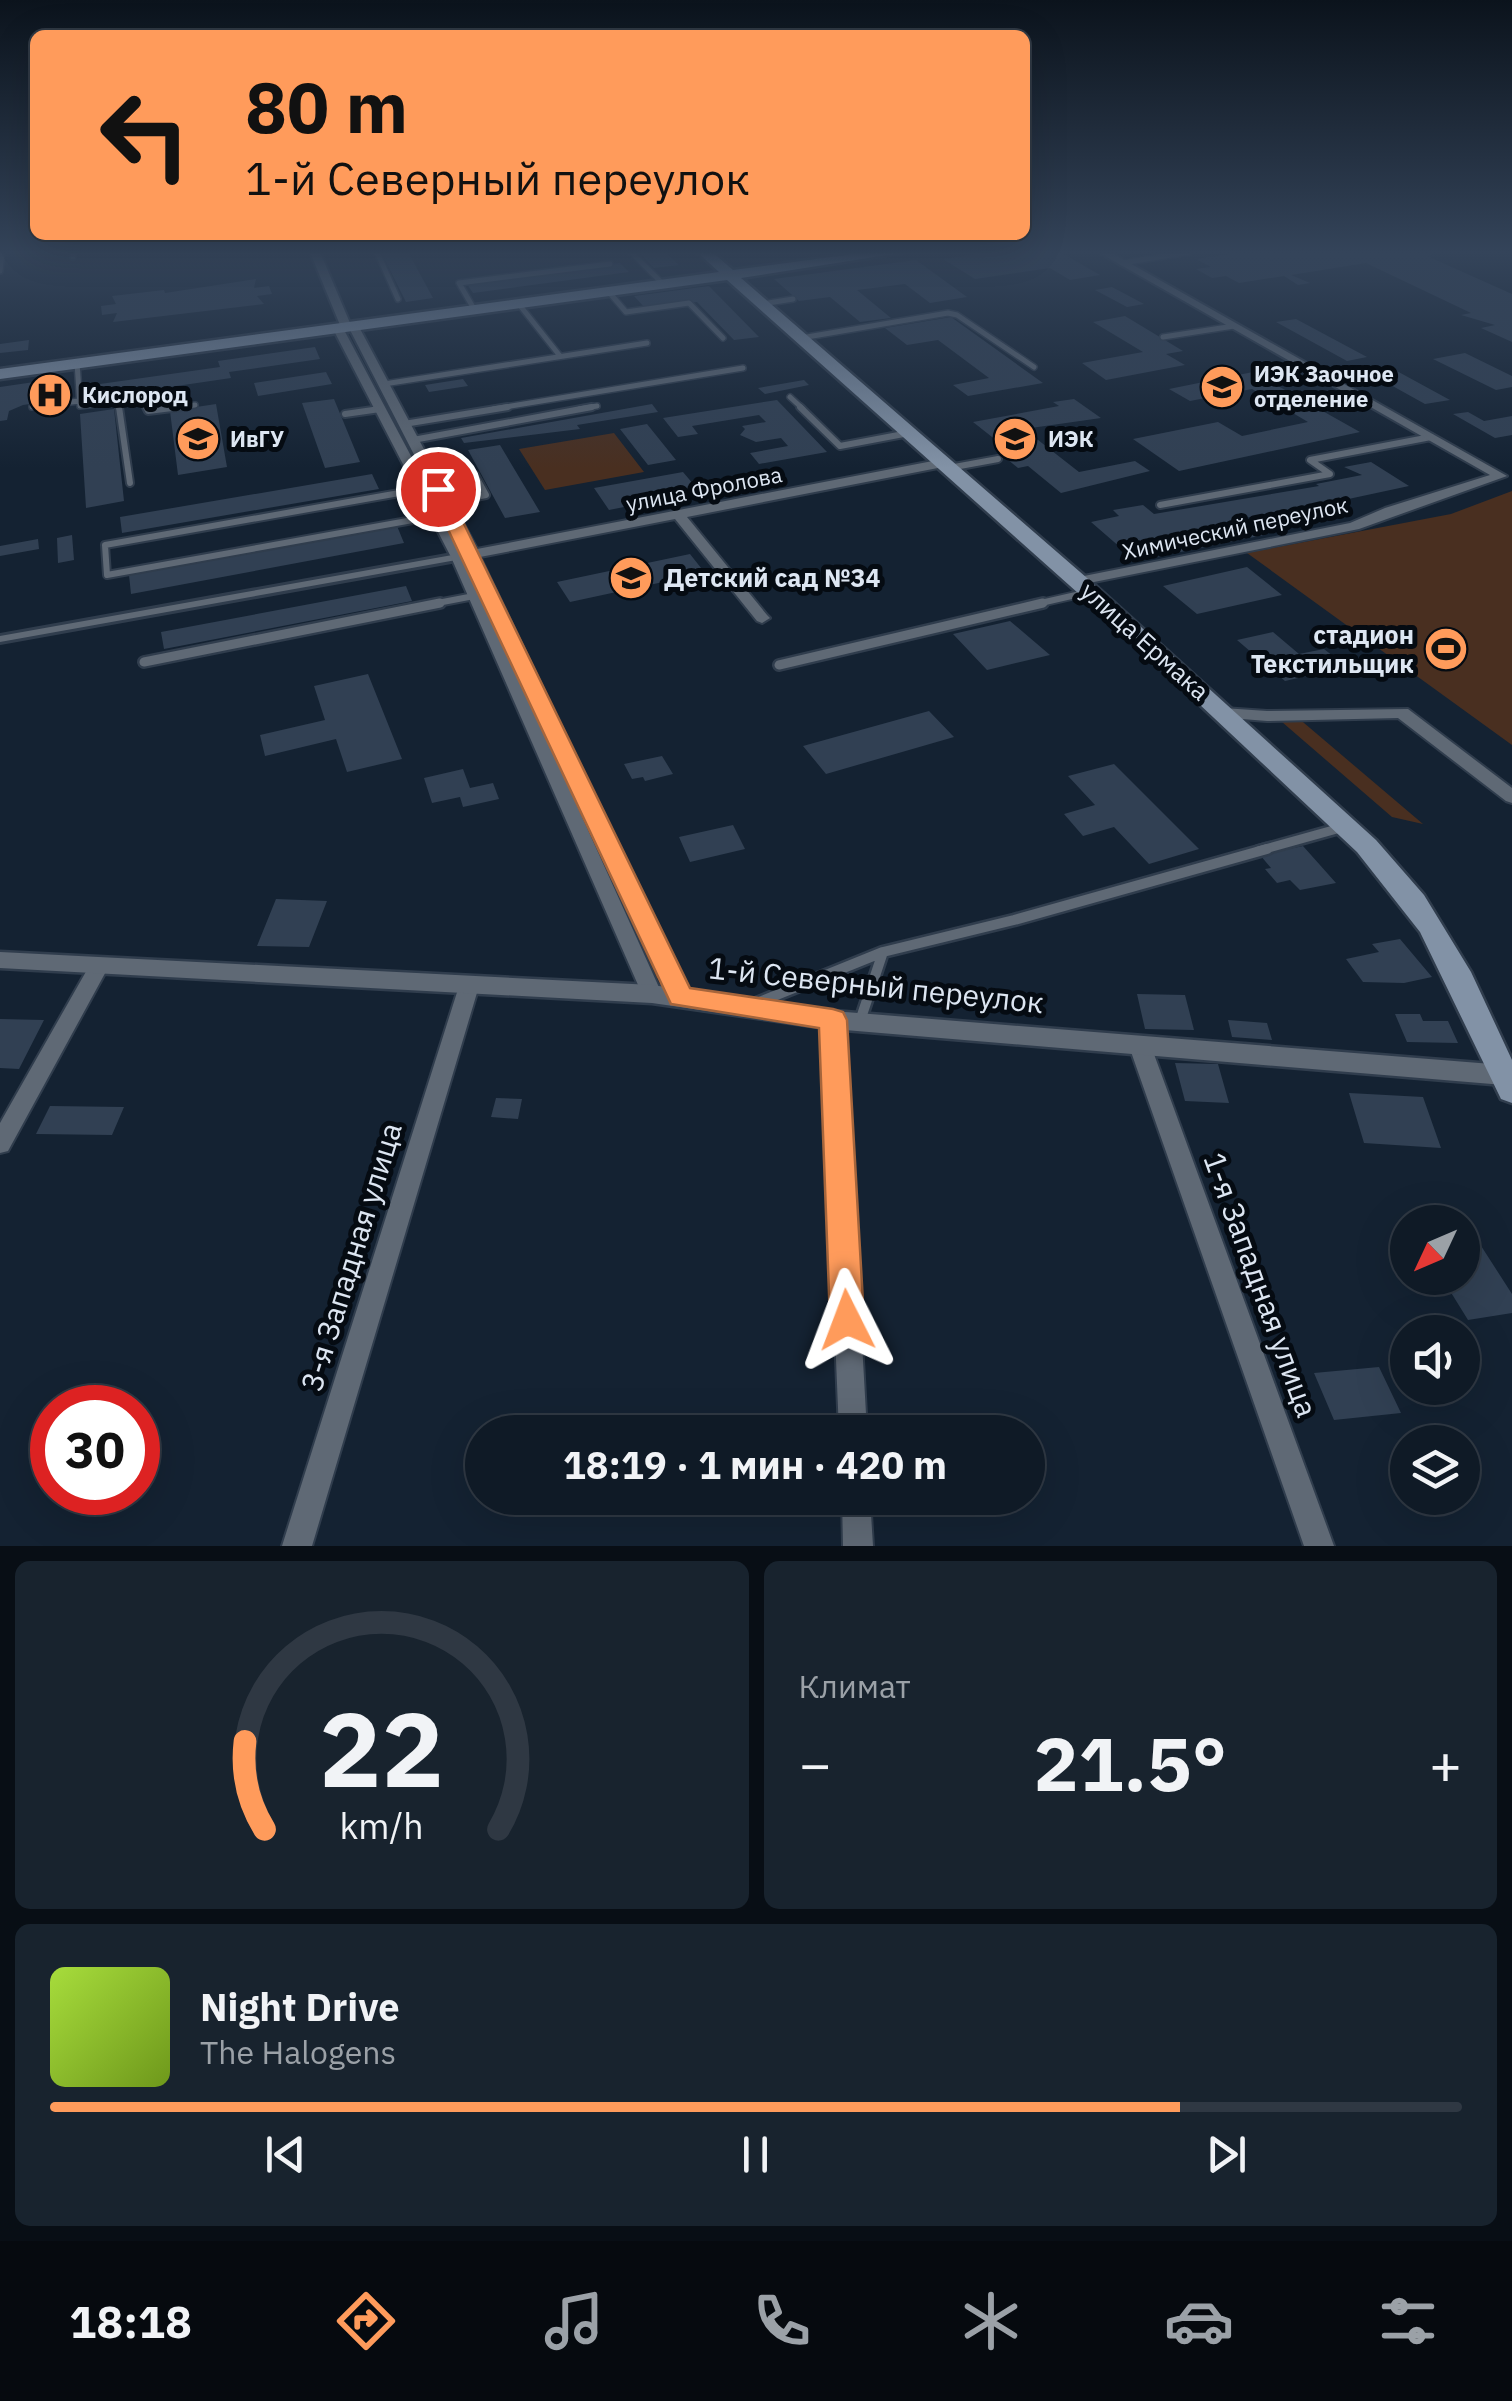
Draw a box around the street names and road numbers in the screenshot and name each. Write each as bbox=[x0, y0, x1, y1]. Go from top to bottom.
street label: улица Фролова bbox=[623, 459, 785, 518]
street label: Химический переулок bbox=[1120, 489, 1350, 566]
street label: улица Ермака bbox=[1074, 574, 1217, 707]
street label: 1-й Северный переулок bbox=[707, 948, 1046, 1021]
street label: 3-я Западная улица bbox=[291, 1118, 410, 1395]
street label: 1-я Западная улица bbox=[1195, 1147, 1327, 1422]

